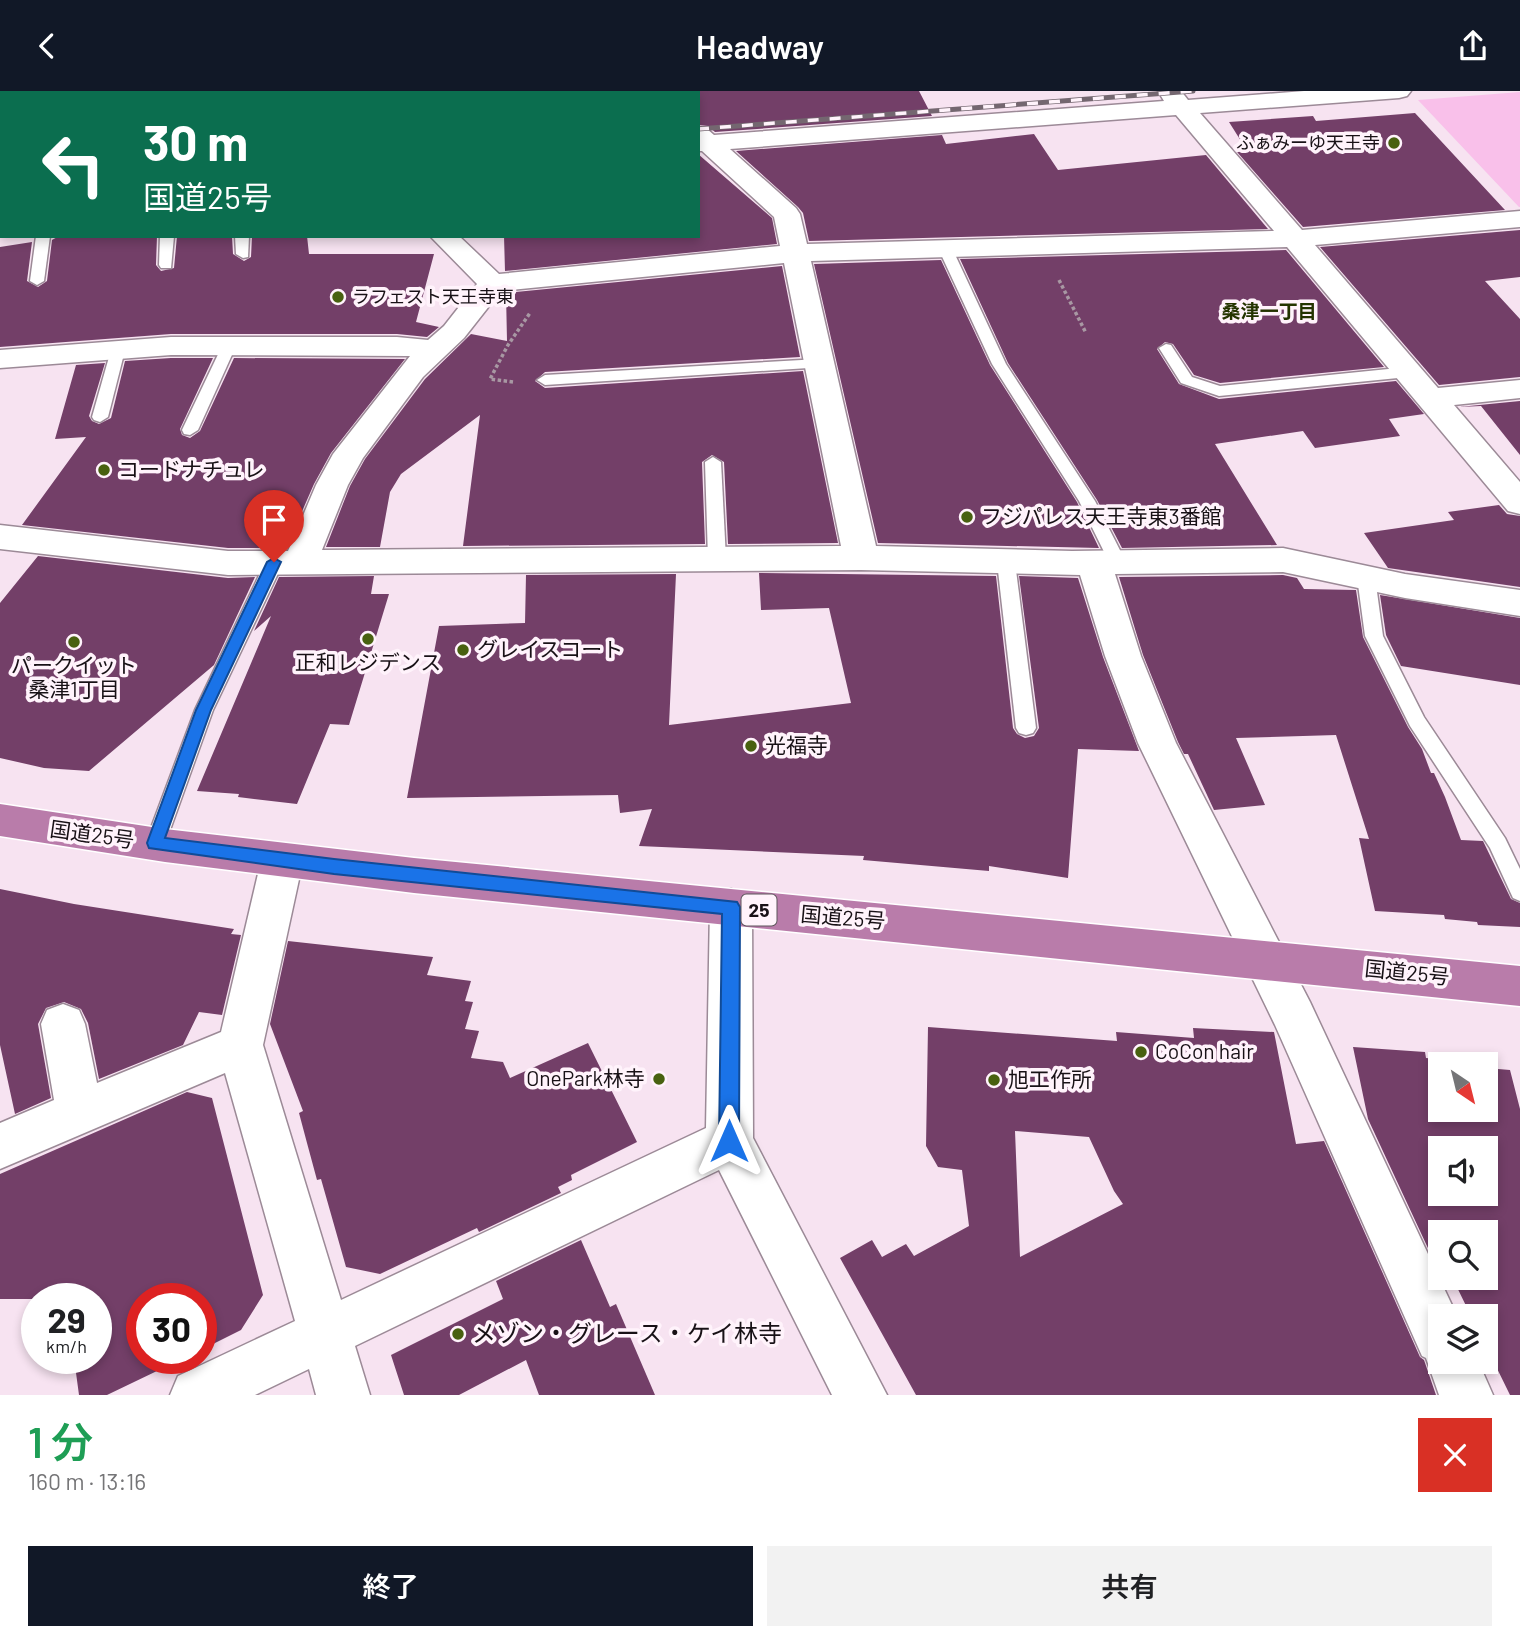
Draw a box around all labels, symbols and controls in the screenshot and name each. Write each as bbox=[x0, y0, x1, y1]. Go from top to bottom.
icon: back bbox=[28, 27, 66, 65]
text: Headway bbox=[696, 27, 824, 65]
icon: share bbox=[1454, 27, 1492, 65]
text: 30 m bbox=[143, 112, 248, 171]
icon: left bbox=[28, 119, 119, 210]
place label: ふぁみーゆ天王寺 bbox=[1236, 131, 1380, 153]
marker: ふぁみーゆ天王寺 bbox=[1386, 135, 1402, 151]
text: 国道25号 bbox=[143, 177, 273, 215]
place label: ラフェスト天王寺東 bbox=[352, 285, 514, 307]
marker: ラフェスト天王寺東 bbox=[330, 289, 346, 305]
district label: 桑津一丁目 bbox=[1221, 299, 1317, 322]
place label: コードナチュレ bbox=[118, 456, 265, 481]
marker: コードナチュレ bbox=[96, 462, 112, 478]
pin bbox=[244, 490, 304, 562]
icon: arrive bbox=[255, 501, 293, 539]
place label: フジパレス天王寺東3番館 bbox=[981, 503, 1222, 528]
marker: フジパレス天王寺東3番館 bbox=[959, 509, 975, 525]
marker: 正和レジデンス bbox=[360, 631, 376, 647]
marker: パークイット 桑津1丁目 bbox=[66, 634, 82, 650]
place label: グレイスコート bbox=[477, 636, 623, 661]
marker: グレイスコート bbox=[455, 642, 471, 658]
place label: 正和レジデンス bbox=[295, 649, 441, 674]
place label: パークイット 桑津1丁目 bbox=[11, 652, 137, 701]
place label: 光福寺 bbox=[765, 732, 828, 757]
marker: 光福寺 bbox=[743, 738, 759, 754]
street label: 国道25号 bbox=[48, 815, 136, 852]
road number: 25 bbox=[742, 895, 776, 925]
street label: 国道25号 bbox=[800, 900, 887, 933]
street label: 国道25号 bbox=[1364, 955, 1451, 988]
place label: CoCon hair bbox=[1155, 1038, 1254, 1063]
marker: CoCon hair bbox=[1133, 1044, 1149, 1060]
north arrow bbox=[1428, 1052, 1498, 1122]
map controls bbox=[1428, 1052, 1498, 1374]
place label: OnePark林寺 bbox=[526, 1065, 645, 1090]
place label: 旭工作所 bbox=[1008, 1066, 1092, 1091]
marker: OnePark林寺 bbox=[651, 1071, 667, 1087]
marker: 旭工作所 bbox=[986, 1072, 1002, 1088]
position arrow bbox=[692, 1104, 766, 1178]
button: sound bbox=[1428, 1136, 1498, 1206]
button: search bbox=[1428, 1220, 1498, 1290]
speed limit sign: 30 bbox=[126, 1283, 217, 1374]
text: 29 bbox=[47, 1298, 86, 1340]
button: layers bbox=[1428, 1304, 1498, 1374]
place label: メゾン・グレース・ケイ林寺 bbox=[472, 1318, 782, 1347]
marker: メゾン・グレース・ケイ林寺 bbox=[450, 1326, 466, 1342]
text: km/h bbox=[46, 1335, 87, 1357]
text: 1 分 bbox=[28, 1416, 93, 1466]
button: close bbox=[1418, 1418, 1492, 1492]
text: 160 m · 13:16 bbox=[28, 1467, 146, 1495]
button: 終了 bbox=[28, 1546, 753, 1626]
button: 共有 bbox=[767, 1546, 1492, 1626]

